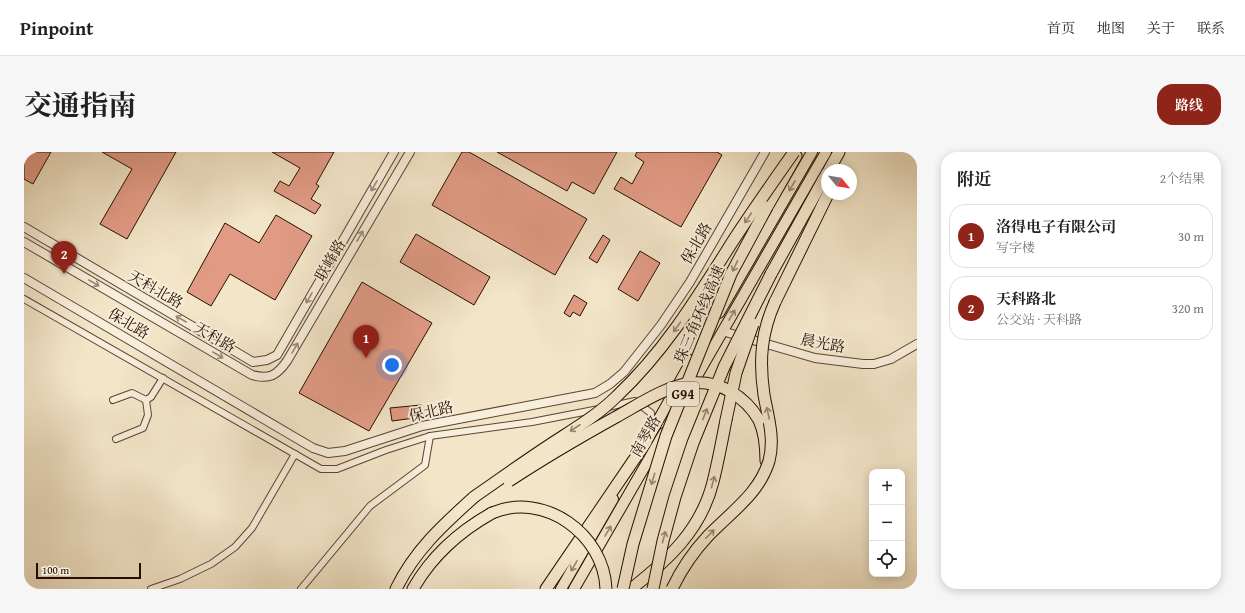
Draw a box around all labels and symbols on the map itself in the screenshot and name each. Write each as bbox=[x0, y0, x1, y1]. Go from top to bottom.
north arrow bbox=[821, 164, 857, 200]
one-way arrow bbox=[370, 180, 378, 192]
one-way arrow bbox=[788, 180, 796, 192]
one-way arrow bbox=[744, 213, 752, 224]
street label: 保北路 bbox=[676, 218, 716, 268]
one-way arrow bbox=[357, 230, 365, 242]
street label: 联峰路 bbox=[310, 235, 350, 285]
pin: 2 bbox=[51, 241, 77, 274]
one-way arrow bbox=[731, 260, 738, 272]
street label: 珠三角环线高速 bbox=[669, 262, 729, 366]
street label: 天科北路 bbox=[125, 265, 187, 313]
one-way arrow bbox=[88, 279, 100, 287]
one-way arrow bbox=[305, 292, 313, 304]
street label: 保北路 bbox=[104, 302, 154, 344]
one-way arrow bbox=[729, 309, 737, 321]
one-way arrow bbox=[175, 315, 187, 323]
street label: 天科路 bbox=[190, 317, 240, 357]
one-way arrow bbox=[673, 322, 681, 333]
pin: 1 bbox=[353, 325, 379, 358]
street label: 晨光路 bbox=[799, 328, 847, 358]
one-way arrow bbox=[291, 342, 299, 354]
one-way arrow bbox=[212, 352, 224, 360]
your location bbox=[382, 355, 402, 375]
road number: G94 bbox=[667, 382, 699, 406]
street label: 保北路 bbox=[407, 396, 455, 426]
one-way arrow bbox=[763, 406, 771, 419]
one-way arrow bbox=[701, 408, 709, 420]
street label: 南琴路 bbox=[625, 411, 665, 461]
one-way arrow bbox=[570, 424, 581, 432]
one-way arrow bbox=[649, 472, 656, 485]
one-way arrow bbox=[710, 476, 717, 489]
one-way arrow bbox=[604, 525, 612, 537]
one-way arrow bbox=[705, 529, 715, 539]
one-way arrow bbox=[661, 531, 668, 544]
one-way arrow bbox=[570, 560, 578, 572]
scale bar bbox=[36, 561, 141, 580]

